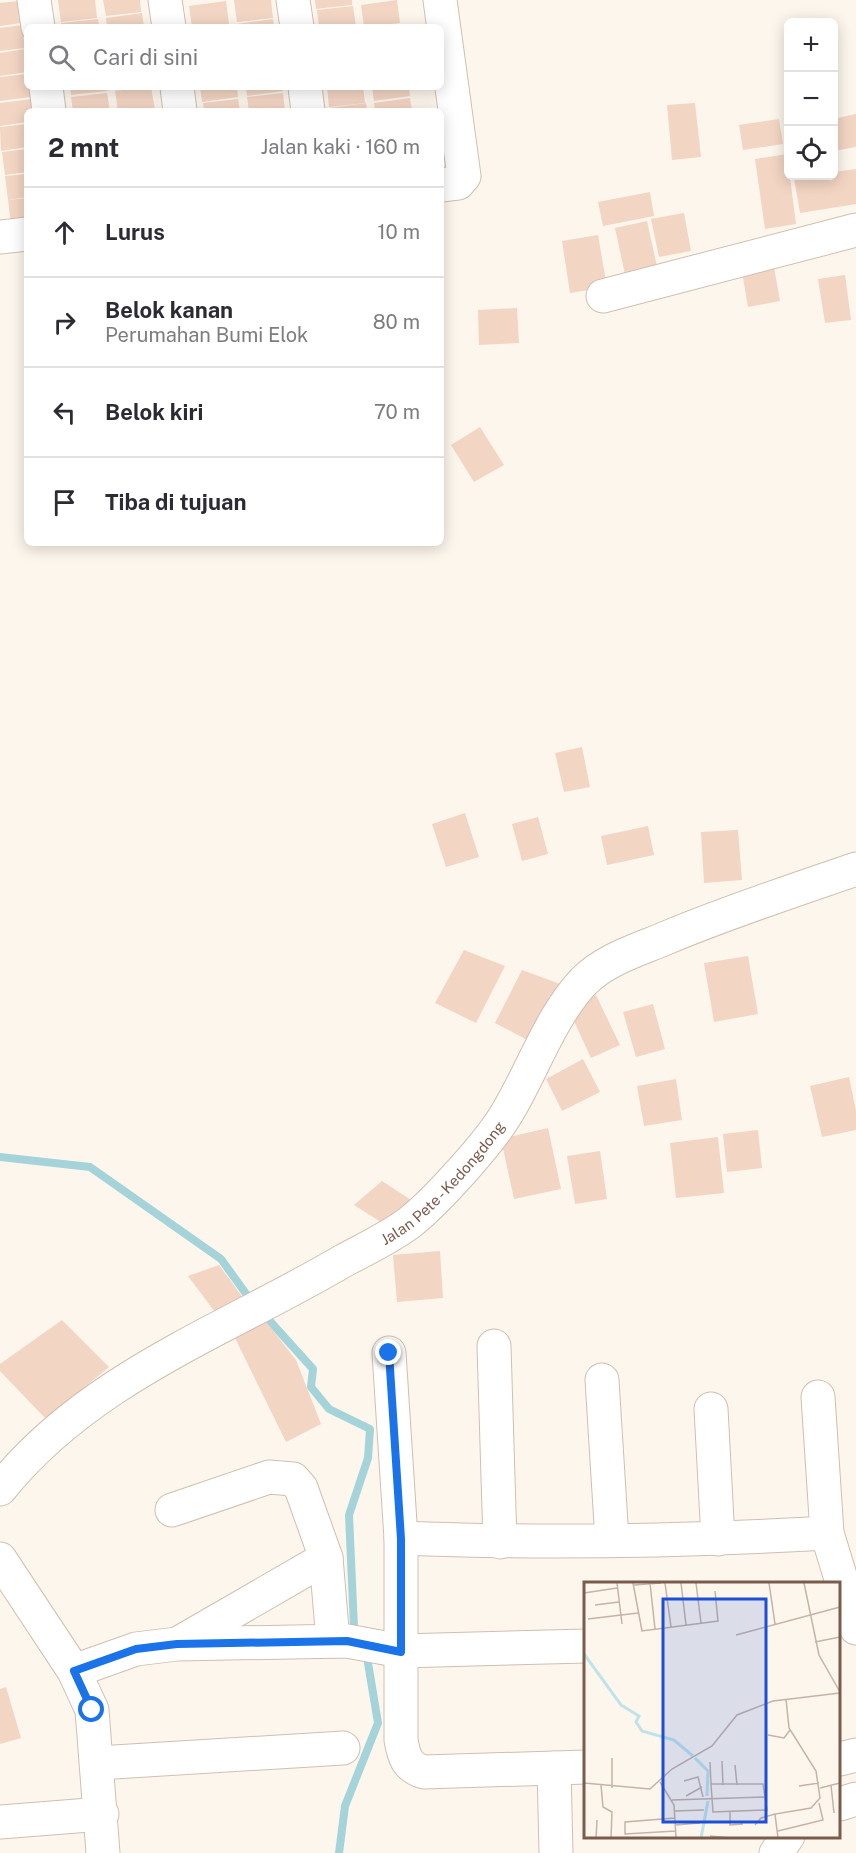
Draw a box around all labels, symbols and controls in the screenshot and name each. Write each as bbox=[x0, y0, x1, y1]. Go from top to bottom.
map controls bbox=[784, 18, 838, 180]
button: + bbox=[784, 18, 838, 72]
search box bbox=[24, 24, 444, 90]
icon: search bbox=[45, 41, 78, 74]
text: Cari di sini bbox=[93, 44, 198, 70]
button: − bbox=[784, 72, 838, 126]
button: locate bbox=[784, 126, 838, 180]
text: 2 mnt bbox=[48, 132, 119, 163]
text: Jalan kaki · 160 m bbox=[261, 135, 420, 159]
icon: ahead bbox=[48, 216, 81, 249]
text: Lurus bbox=[105, 219, 165, 245]
text: 10 m bbox=[377, 220, 420, 244]
text: Belok kanan bbox=[105, 297, 233, 323]
icon: right bbox=[48, 306, 81, 339]
text: 80 m bbox=[373, 310, 420, 334]
text: Perumahan Bumi Elok bbox=[105, 323, 308, 347]
icon: left bbox=[48, 396, 81, 429]
text: Belok kiri bbox=[105, 399, 203, 425]
text: 70 m bbox=[374, 400, 420, 424]
icon: arrive bbox=[48, 486, 81, 519]
text: Tiba di tujuan bbox=[105, 489, 246, 515]
street label: Jalan Pete - Kedongdong bbox=[378, 1118, 508, 1248]
route end bbox=[375, 1339, 401, 1365]
inset map bbox=[584, 1582, 841, 1838]
route start bbox=[78, 1696, 104, 1722]

